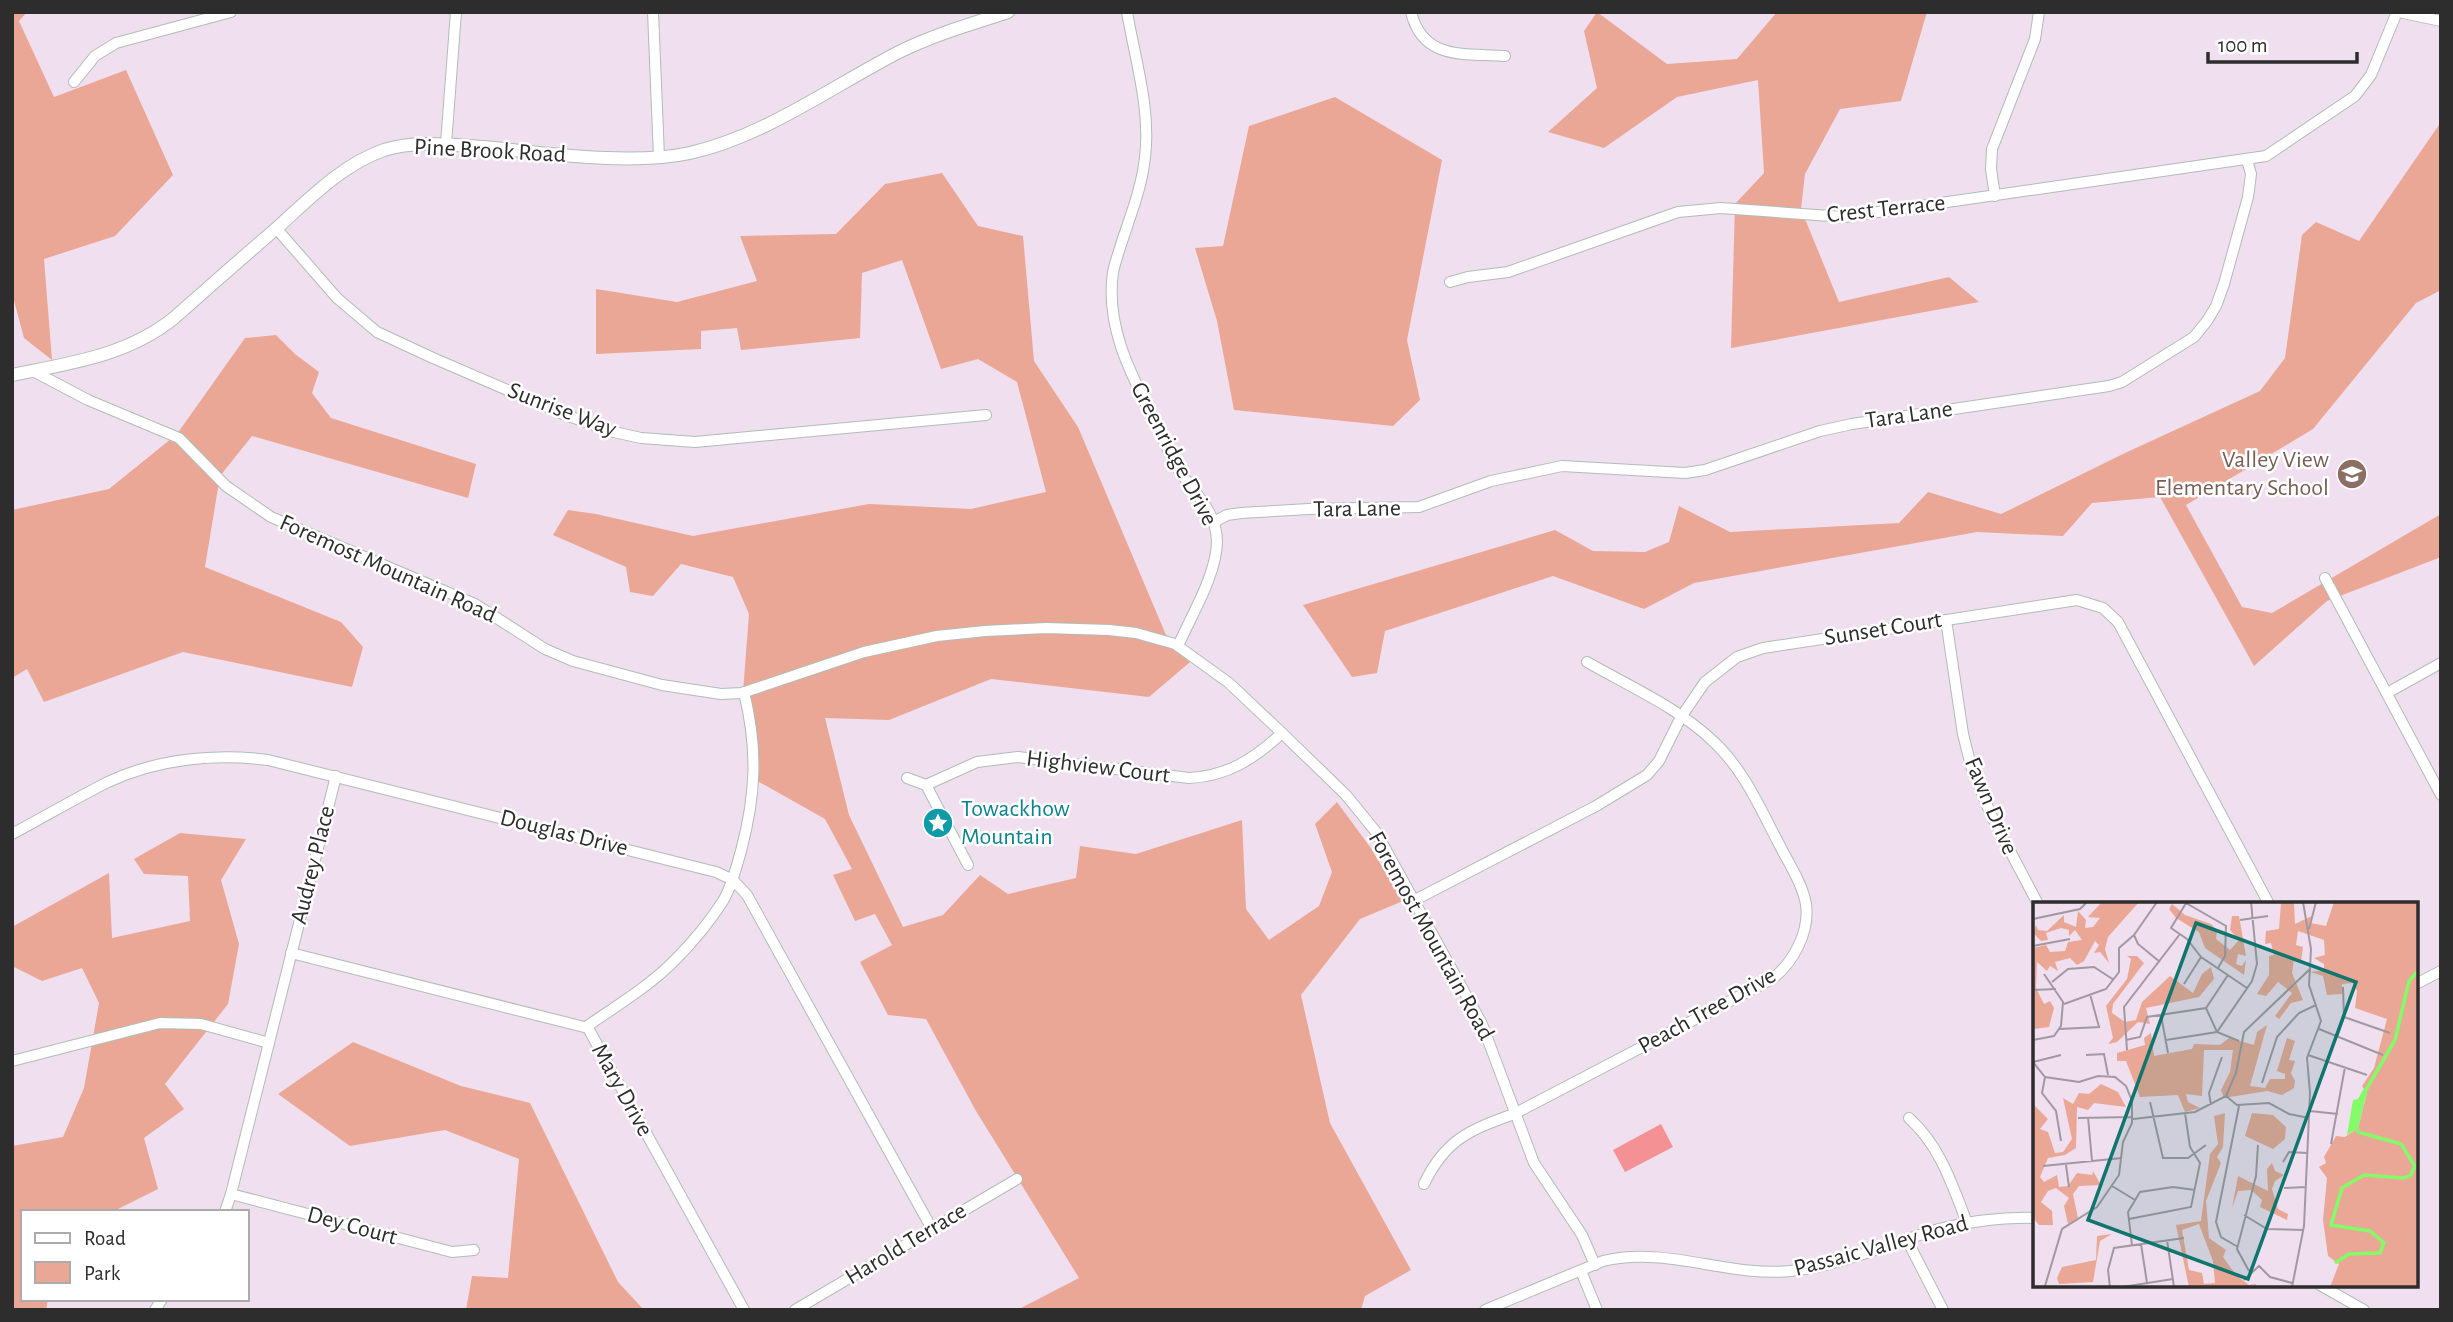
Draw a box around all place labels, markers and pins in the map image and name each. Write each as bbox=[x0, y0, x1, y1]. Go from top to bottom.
place label: Valley View Elementary School bbox=[2155, 448, 2329, 500]
school or university icon: Valley View Elementary School bbox=[2335, 457, 2369, 491]
place label: Towackhow Mountain bbox=[961, 797, 1070, 849]
place icon: Towackhow Mountain bbox=[921, 806, 955, 840]

